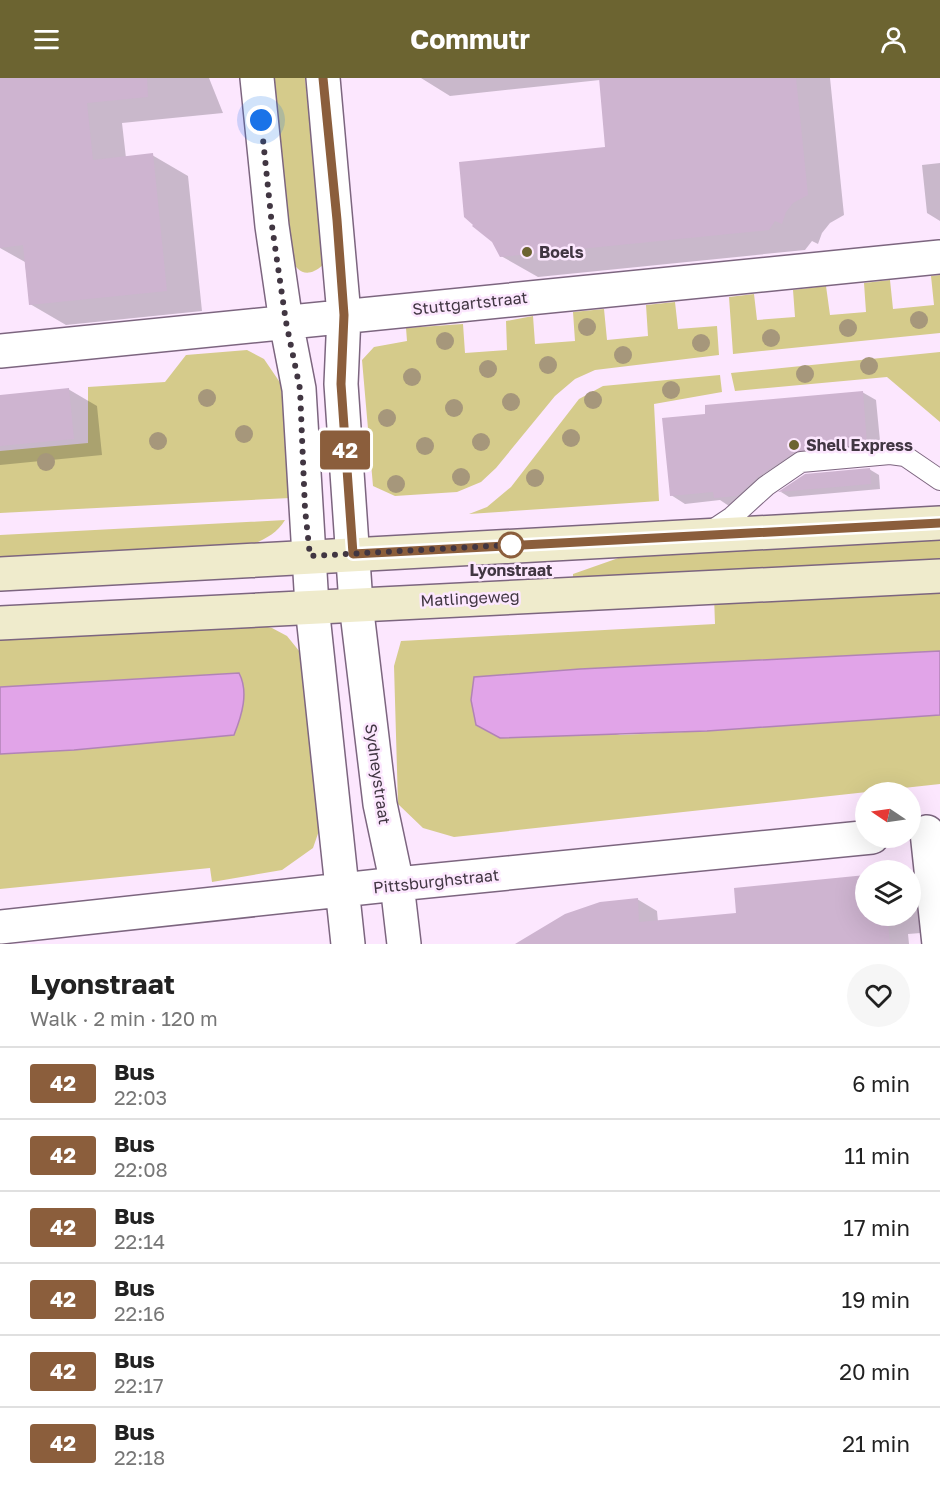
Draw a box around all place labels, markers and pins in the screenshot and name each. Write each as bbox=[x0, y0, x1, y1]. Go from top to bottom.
place label: Boels bbox=[539, 242, 584, 262]
marker: Boels bbox=[520, 245, 534, 259]
place label: Shell Express bbox=[806, 435, 913, 455]
marker: Shell Express bbox=[787, 438, 801, 452]
marker: Lyonstraat bbox=[498, 532, 524, 558]
place label: Lyonstraat bbox=[470, 560, 552, 580]

